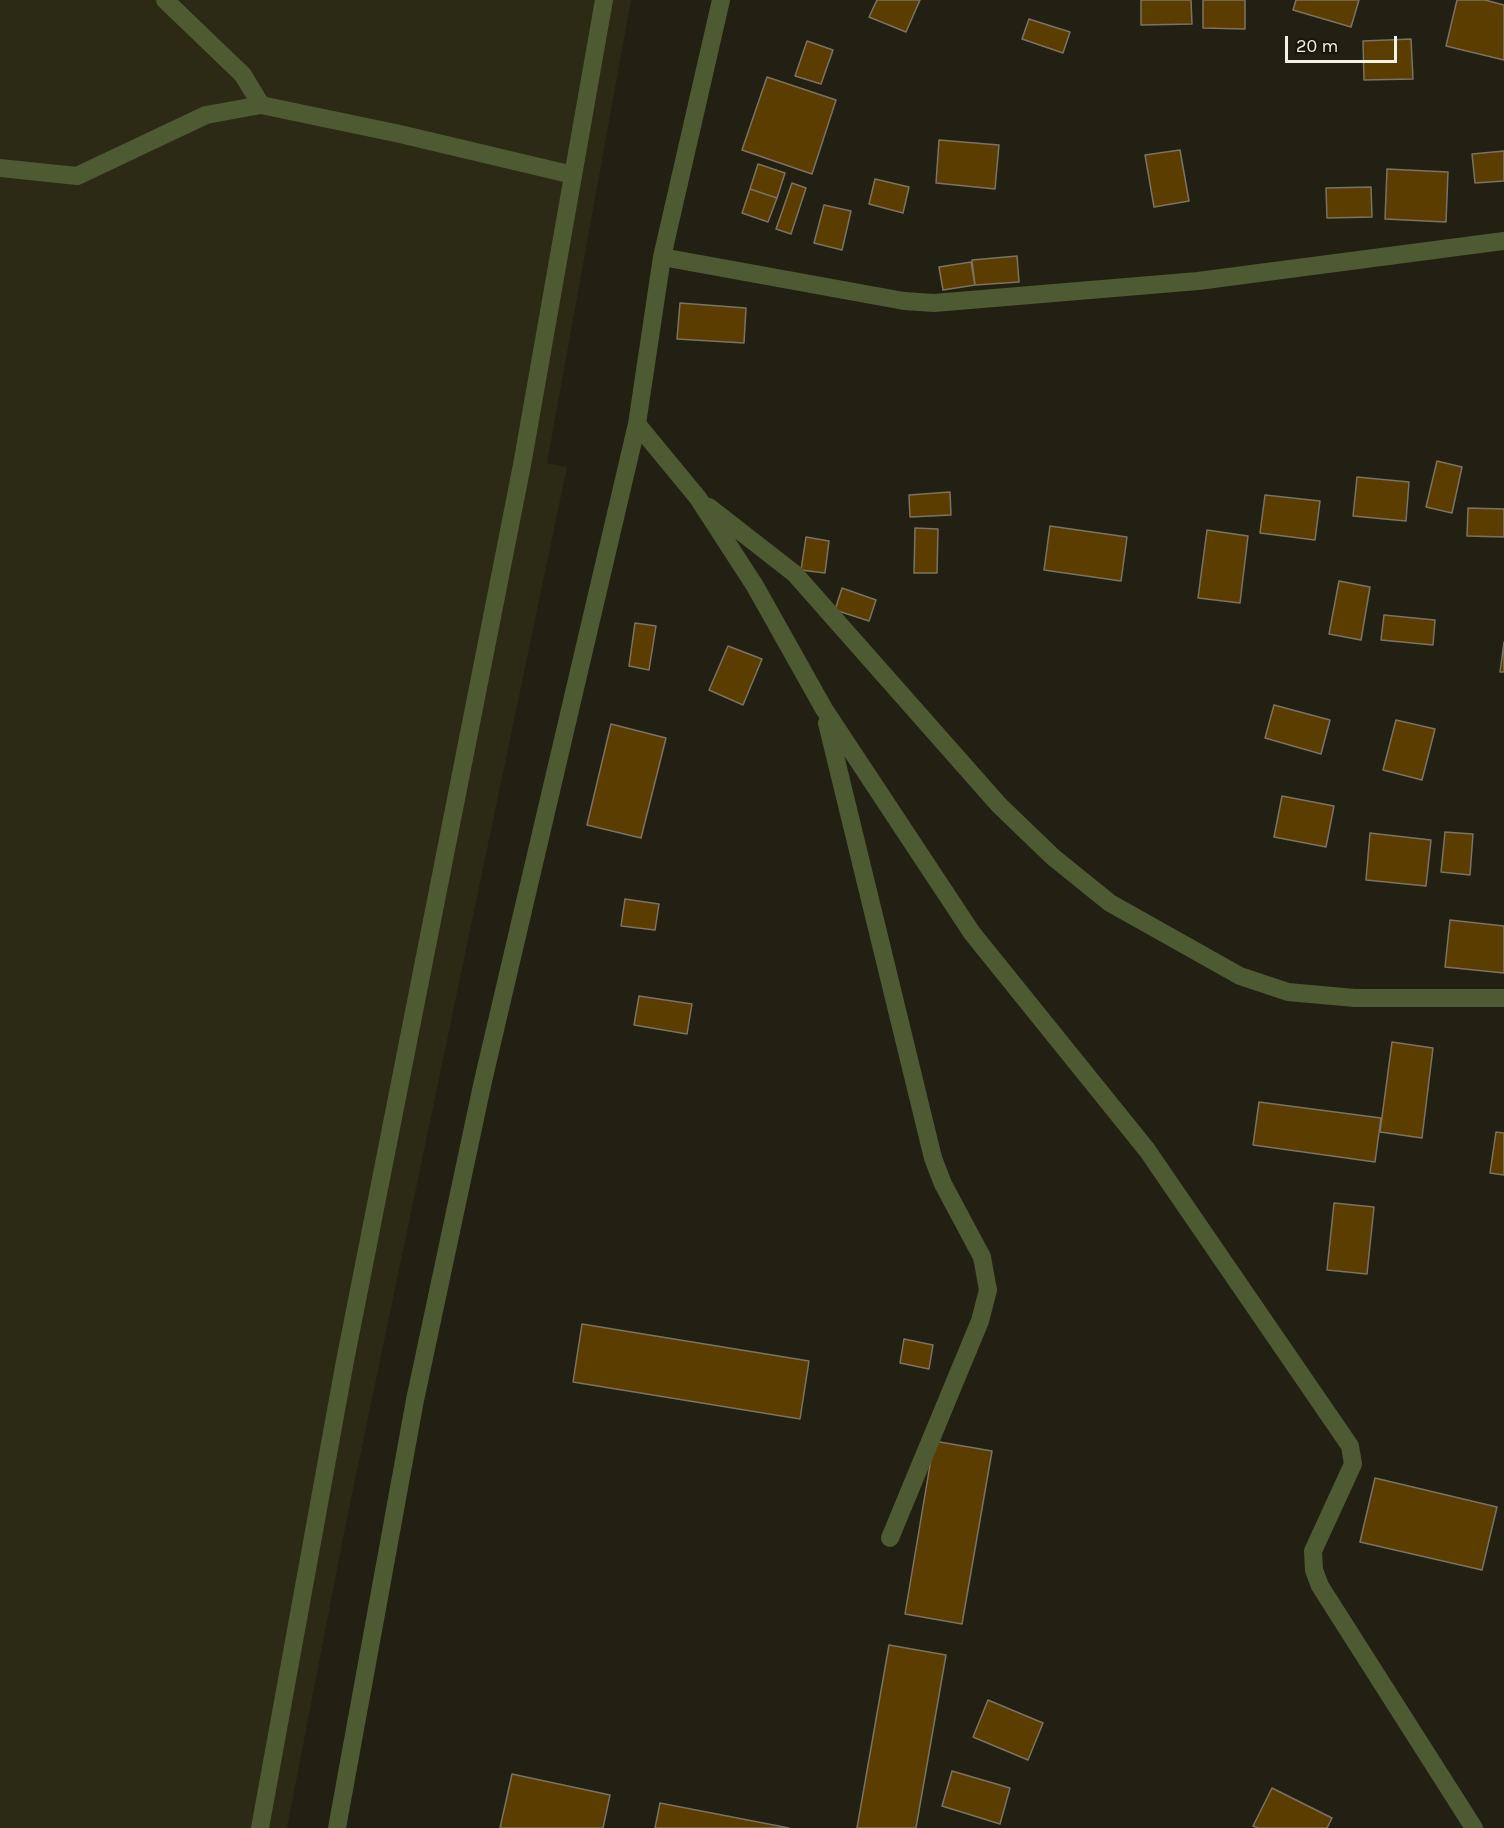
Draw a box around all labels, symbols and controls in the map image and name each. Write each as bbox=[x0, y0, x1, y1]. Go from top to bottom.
scale bar bbox=[1288, 24, 1400, 62]
text: 20 m bbox=[1296, 35, 1338, 57]

